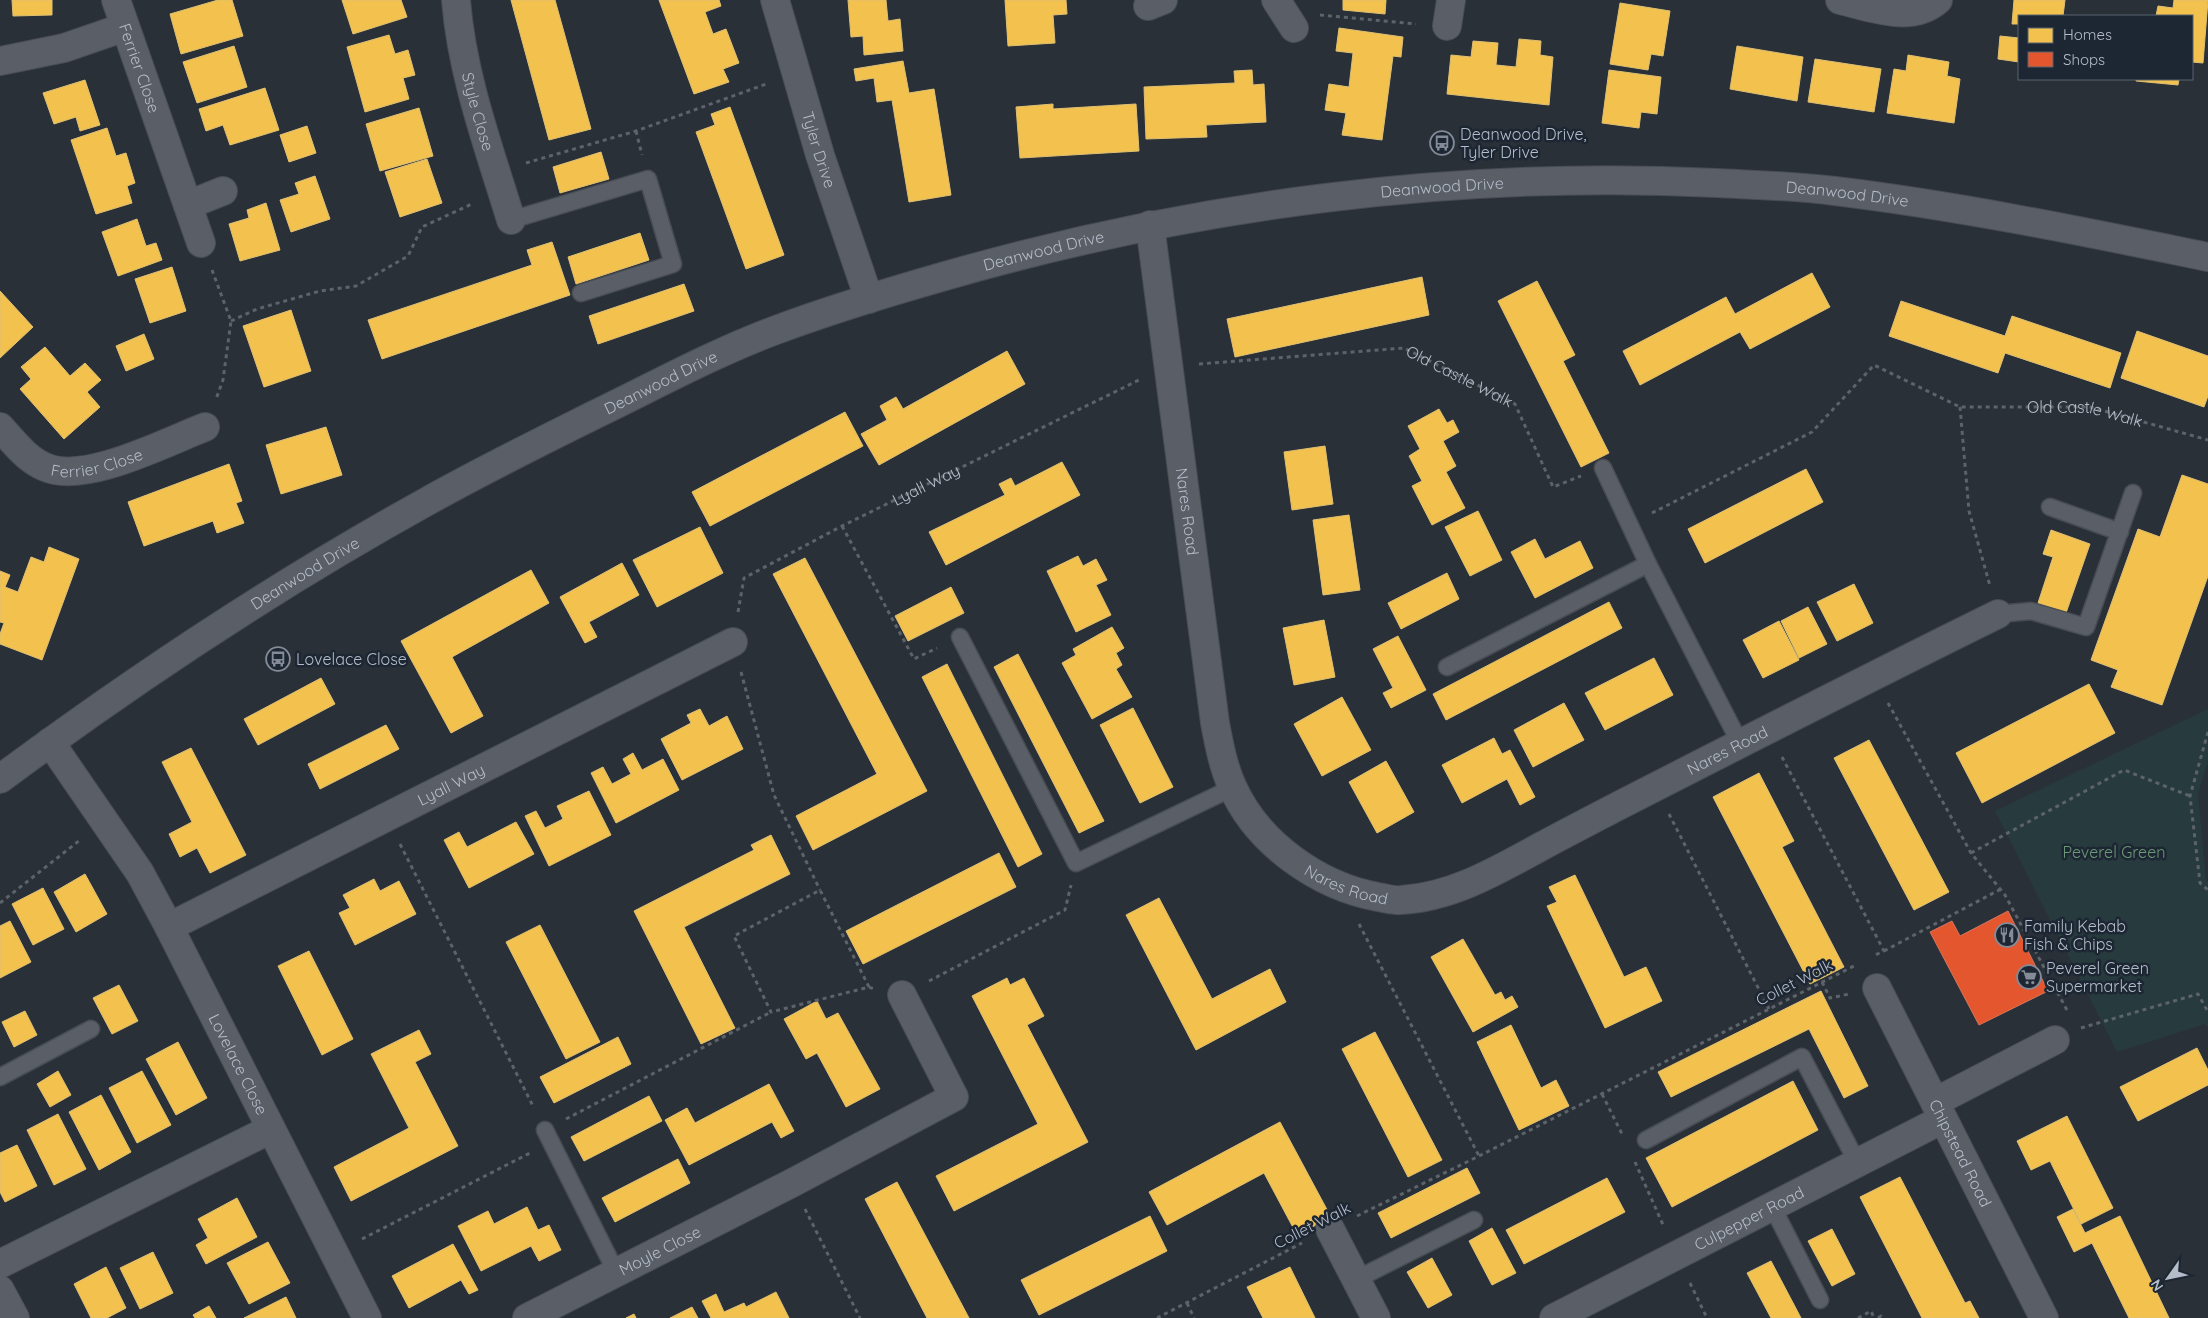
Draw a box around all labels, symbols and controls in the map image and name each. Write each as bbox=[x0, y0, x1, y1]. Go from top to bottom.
legend bbox=[2018, 15, 2193, 80]
street label: Ferrier Close bbox=[115, 21, 165, 115]
text: Homes bbox=[2063, 25, 2112, 44]
text: Shops bbox=[2063, 50, 2105, 69]
street label: Style Close bbox=[458, 70, 499, 153]
street label: Tyler Drive bbox=[798, 109, 840, 190]
place label: Deanwood Drive, Tyler Drive bbox=[1460, 124, 1587, 162]
bus stop icon: Deanwood Drive, Tyler Drive bbox=[1429, 130, 1455, 156]
street label: Deanwood Drive bbox=[1379, 173, 1504, 202]
street label: Deanwood Drive bbox=[1785, 176, 1910, 211]
street label: Deanwood Drive bbox=[981, 226, 1106, 275]
street label: Old Castle Walk bbox=[1403, 341, 1517, 411]
street label: Deanwood Drive bbox=[601, 346, 720, 419]
street label: Old Castle Walk bbox=[2027, 397, 2145, 431]
street label: Ferrier Close bbox=[49, 444, 145, 481]
street label: Lyall Way bbox=[889, 460, 963, 510]
street label: Nares Road bbox=[1172, 467, 1203, 556]
street label: Deanwood Drive bbox=[247, 532, 363, 614]
bus stop icon: Lovelace Close bbox=[265, 646, 291, 672]
place label: Lovelace Close bbox=[296, 649, 407, 669]
street label: Nares Road bbox=[1684, 721, 1771, 779]
street label: Lyall Way bbox=[414, 759, 488, 810]
park label: Peverel Green bbox=[2063, 842, 2165, 862]
street label: Nares Road bbox=[1301, 860, 1390, 909]
place label: Family Kebab Fish & Chips bbox=[2024, 916, 2126, 954]
restaurant icon: Family Kebab Fish & Chips bbox=[1994, 922, 2020, 948]
street label: Collet Walk bbox=[1752, 954, 1836, 1010]
place label: Peverel Green Supermarket bbox=[2046, 958, 2149, 996]
supermarket icon: Peverel Green Supermarket bbox=[2016, 964, 2042, 990]
street label: Lovelace Close bbox=[205, 1010, 272, 1118]
street label: Chipstead Road bbox=[1925, 1096, 1996, 1210]
street label: Culpepper Road bbox=[1691, 1182, 1807, 1255]
street label: Collet Walk bbox=[1270, 1197, 1354, 1253]
street label: Moyle Close bbox=[615, 1221, 704, 1280]
north arrow bbox=[2143, 1253, 2193, 1303]
text: N bbox=[2147, 1276, 2167, 1294]

